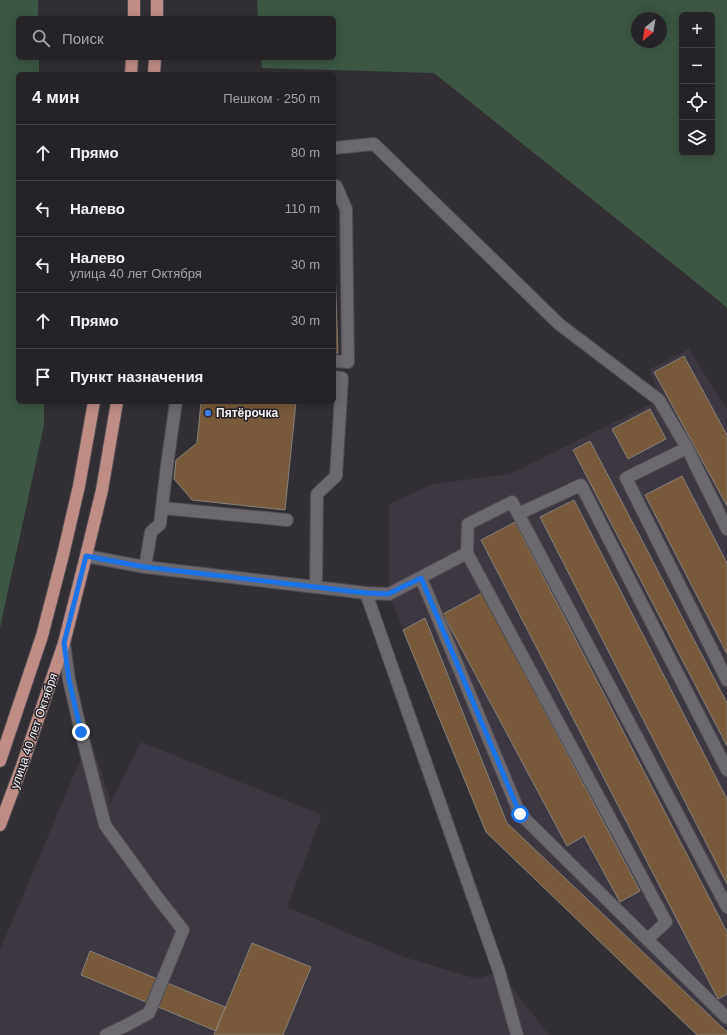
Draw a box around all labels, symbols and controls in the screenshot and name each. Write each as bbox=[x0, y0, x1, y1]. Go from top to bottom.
north arrow bbox=[631, 12, 667, 48]
map controls bbox=[679, 12, 715, 156]
button: + bbox=[679, 12, 715, 48]
search box bbox=[16, 16, 336, 60]
icon: search bbox=[30, 27, 52, 49]
text: Поиск bbox=[62, 30, 104, 47]
button: − bbox=[679, 48, 715, 84]
button: locate bbox=[679, 84, 715, 120]
text: 4 мин bbox=[32, 88, 79, 107]
text: Пешком · 250 m bbox=[223, 91, 320, 106]
button: layers bbox=[679, 120, 715, 156]
icon: ahead bbox=[32, 142, 54, 164]
text: Прямо bbox=[70, 144, 119, 161]
text: 80 m bbox=[291, 145, 320, 160]
icon: left bbox=[32, 198, 54, 220]
text: Налево bbox=[70, 200, 125, 217]
text: 110 m bbox=[285, 201, 320, 216]
text: Налево bbox=[70, 249, 125, 266]
icon: left bbox=[32, 254, 54, 276]
text: 30 m bbox=[291, 257, 320, 272]
text: улица 40 лет Октября bbox=[70, 266, 202, 281]
icon: ahead bbox=[32, 310, 54, 332]
text: Прямо bbox=[70, 312, 119, 329]
text: 30 m bbox=[291, 313, 320, 328]
icon: arrive bbox=[32, 366, 54, 388]
text: Пункт назначения bbox=[70, 368, 203, 385]
place label: Пятёрочка bbox=[216, 406, 279, 420]
marker: Пятёрочка bbox=[203, 408, 213, 418]
street label: улица 40 лет Октября bbox=[8, 671, 60, 791]
route end bbox=[72, 723, 90, 741]
route start bbox=[511, 805, 529, 823]

